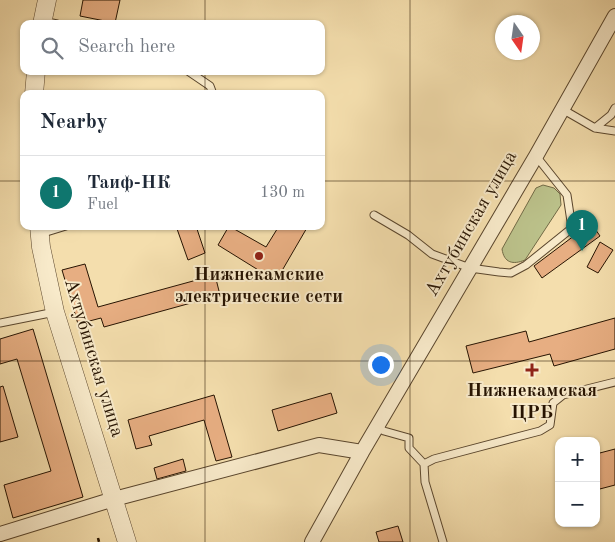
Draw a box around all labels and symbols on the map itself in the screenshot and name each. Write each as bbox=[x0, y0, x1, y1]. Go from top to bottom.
north arrow bbox=[495, 15, 540, 60]
street label: Ахтубинская улица bbox=[423, 147, 522, 300]
pin: 1 bbox=[566, 210, 598, 251]
marker: Нижнекамские электрические сети bbox=[253, 250, 265, 262]
place label: Нижнекамские электрические сети bbox=[175, 266, 343, 307]
street label: Ахтубинская улица bbox=[60, 277, 126, 440]
your location bbox=[368, 352, 394, 378]
marker: Нижнекамская ЦРБ bbox=[525, 363, 539, 377]
place label: Нижнекамская ЦРБ bbox=[467, 382, 597, 423]

